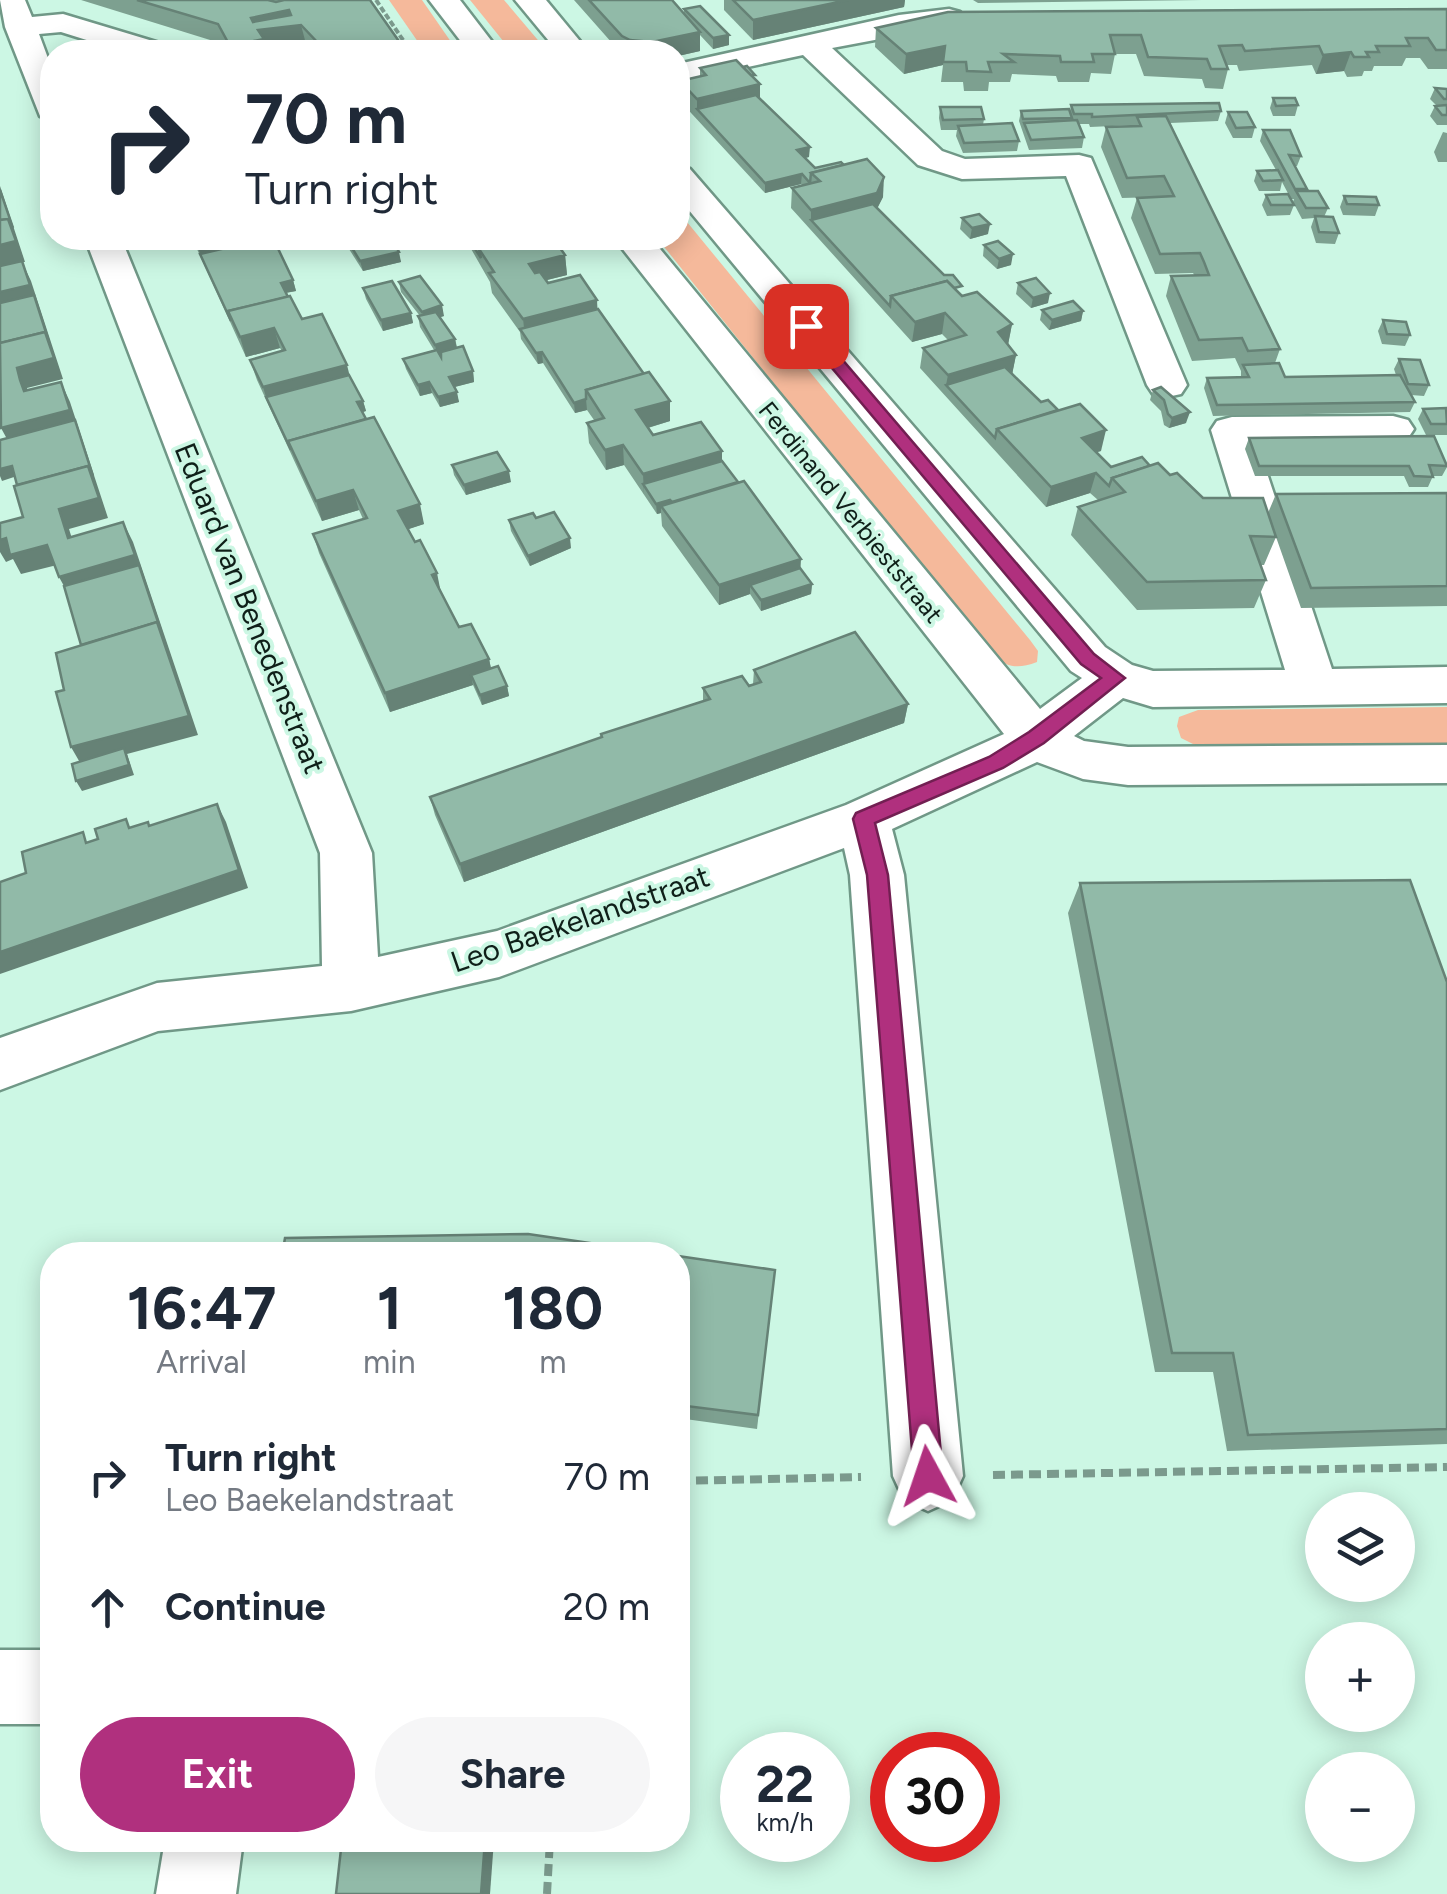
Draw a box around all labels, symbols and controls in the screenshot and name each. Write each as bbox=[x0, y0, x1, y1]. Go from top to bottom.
text: 70 m bbox=[245, 76, 407, 161]
icon: right bbox=[80, 80, 210, 210]
text: Turn right bbox=[245, 161, 438, 215]
pin bbox=[764, 284, 849, 369]
icon: arrive bbox=[779, 299, 834, 354]
street label: Ferdinand Verbieststraat bbox=[753, 395, 949, 629]
street label: Eduard van Benedenstraat bbox=[167, 437, 333, 779]
street label: Leo Baekelandstraat bbox=[446, 857, 714, 981]
text: 16:47 bbox=[127, 1272, 276, 1344]
text: 1 bbox=[377, 1272, 402, 1344]
text: 180 bbox=[502, 1272, 603, 1344]
text: Arrival bbox=[156, 1343, 247, 1381]
text: min bbox=[363, 1343, 416, 1381]
text: m bbox=[539, 1343, 566, 1381]
position arrow bbox=[876, 1424, 980, 1528]
text: Turn right bbox=[165, 1435, 337, 1481]
icon: right bbox=[80, 1450, 135, 1505]
text: 70 m bbox=[564, 1454, 650, 1500]
text: Leo Baekelandstraat bbox=[165, 1481, 454, 1519]
map controls bbox=[1305, 1492, 1415, 1862]
button: layers bbox=[1305, 1492, 1415, 1602]
icon: ahead bbox=[80, 1580, 135, 1635]
text: Continue bbox=[165, 1584, 326, 1630]
text: 20 m bbox=[563, 1584, 650, 1630]
button: + bbox=[1305, 1622, 1415, 1732]
button: Exit bbox=[80, 1717, 355, 1832]
button: Share bbox=[375, 1717, 650, 1832]
speed limit sign: 30 bbox=[870, 1732, 1000, 1862]
button: − bbox=[1305, 1752, 1415, 1862]
text: 22 bbox=[756, 1754, 814, 1815]
text: km/h bbox=[756, 1807, 814, 1837]

